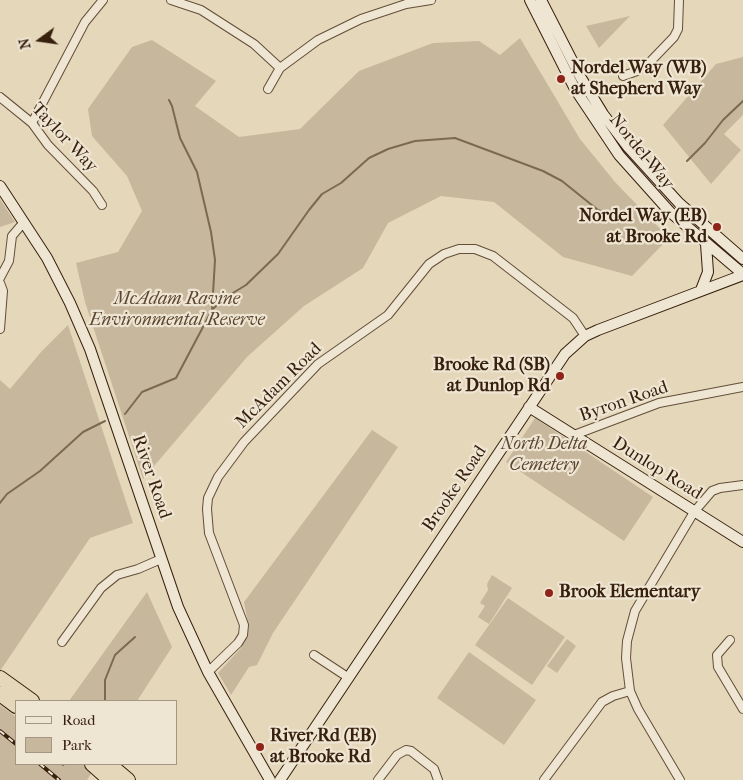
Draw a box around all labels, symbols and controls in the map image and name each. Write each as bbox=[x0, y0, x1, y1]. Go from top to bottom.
north arrow bbox=[15, 15, 65, 65]
text: N bbox=[15, 37, 34, 51]
place label: Nordel Way (WB) at Shepherd Way bbox=[571, 58, 706, 100]
marker: Nordel Way (WB) at Shepherd Way bbox=[555, 73, 567, 85]
street label: Taylor Way bbox=[26, 99, 102, 177]
street label: Nordel Way bbox=[604, 110, 678, 194]
place label: Nordel Way (EB) at Brooke Rd bbox=[579, 206, 707, 248]
marker: Nordel Way (EB) at Brooke Rd bbox=[711, 221, 723, 233]
park label: McAdam Ravine Environmental Reserve bbox=[89, 289, 265, 332]
street label: McAdam Road bbox=[231, 338, 327, 434]
place label: Brooke Rd (SB) at Dunlop Rd bbox=[433, 355, 550, 398]
marker: Brooke Rd (SB) at Dunlop Rd bbox=[554, 370, 566, 382]
street label: Byron Road bbox=[577, 377, 671, 427]
street label: River Road bbox=[127, 432, 175, 522]
street label: Dunlop Road bbox=[608, 433, 706, 505]
park label: North Delta Cemetery bbox=[501, 434, 587, 476]
street label: Brooke Road bbox=[418, 442, 492, 536]
place label: Brook Elementary bbox=[559, 582, 700, 604]
marker: Brook Elementary bbox=[543, 587, 555, 599]
legend bbox=[15, 700, 178, 765]
text: Road bbox=[62, 711, 95, 729]
place label: River Rd (EB) at Brooke Rd bbox=[270, 726, 377, 769]
text: Park bbox=[62, 736, 92, 754]
marker: River Rd (EB) at Brooke Rd bbox=[254, 741, 266, 753]

